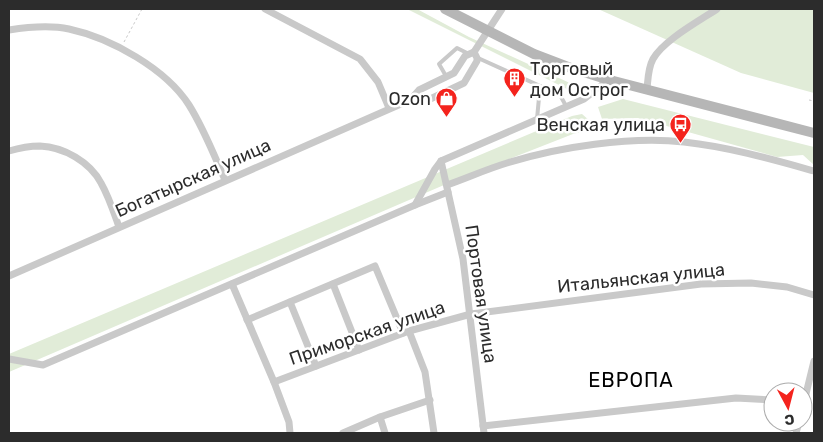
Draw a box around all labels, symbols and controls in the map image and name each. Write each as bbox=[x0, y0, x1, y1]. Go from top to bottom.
place label: Торговый дом Острог bbox=[530, 58, 628, 101]
building icon: Торговый дом Острог bbox=[502, 67, 526, 98]
shop icon: Ozon bbox=[435, 87, 459, 118]
place label: Ozon bbox=[389, 88, 431, 110]
bus stop icon: Венская улица bbox=[669, 113, 693, 144]
place label: Венская улица bbox=[536, 114, 665, 136]
street label: Богатырская улица bbox=[112, 134, 274, 222]
street label: Портовая улица bbox=[460, 223, 502, 365]
street label: Итальянская улица bbox=[556, 258, 726, 298]
street label: Приморская улица bbox=[286, 296, 448, 370]
district label: ЕВРОПА bbox=[588, 368, 674, 392]
north arrow bbox=[763, 382, 813, 432]
text: С bbox=[783, 410, 795, 428]

